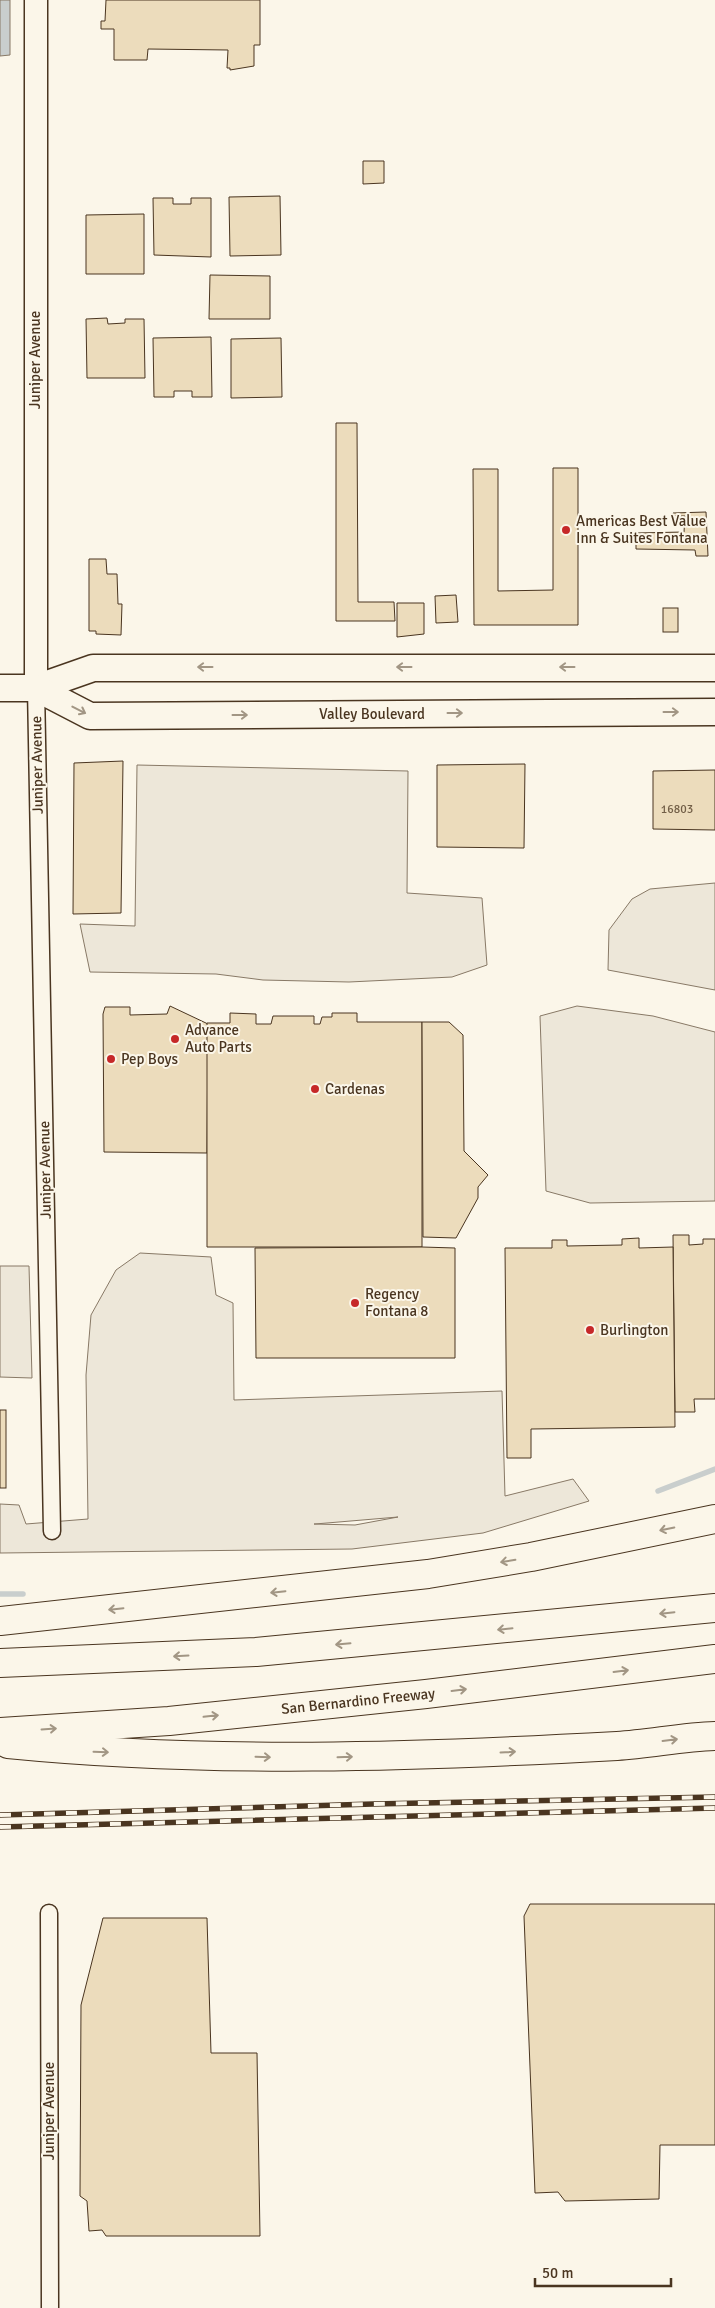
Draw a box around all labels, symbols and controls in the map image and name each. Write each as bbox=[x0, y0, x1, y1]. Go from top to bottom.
street label: Juniper Avenue bbox=[26, 311, 44, 409]
place label: Americas Best Value Inn & Suites Fontana bbox=[576, 512, 708, 547]
marker: Americas Best Value Inn & Suites Fontana bbox=[560, 524, 572, 536]
one-way arrow bbox=[198, 662, 214, 672]
one-way arrow bbox=[397, 662, 413, 672]
one-way arrow bbox=[559, 662, 576, 672]
street label: Valley Boulevard bbox=[319, 705, 425, 723]
one-way arrow bbox=[71, 706, 86, 715]
one-way arrow bbox=[447, 708, 463, 718]
one-way arrow bbox=[663, 708, 679, 717]
one-way arrow bbox=[232, 710, 248, 720]
street label: Juniper Avenue bbox=[27, 716, 47, 814]
house number: 16803 bbox=[661, 802, 693, 817]
place label: Advance Auto Parts bbox=[185, 1021, 252, 1056]
marker: Advance Auto Parts bbox=[169, 1033, 181, 1045]
place label: Pep Boys bbox=[121, 1050, 179, 1068]
marker: Pep Boys bbox=[105, 1053, 117, 1065]
place label: Cardenas bbox=[325, 1080, 385, 1098]
marker: Cardenas bbox=[309, 1083, 321, 1095]
street label: Juniper Avenue bbox=[35, 1121, 55, 1219]
place label: Regency Fontana 8 bbox=[365, 1285, 428, 1320]
marker: Regency Fontana 8 bbox=[349, 1297, 361, 1309]
place label: Burlington bbox=[600, 1321, 668, 1339]
marker: Burlington bbox=[584, 1324, 596, 1336]
one-way arrow bbox=[660, 1525, 676, 1534]
one-way arrow bbox=[500, 1556, 516, 1566]
one-way arrow bbox=[270, 1587, 286, 1597]
one-way arrow bbox=[108, 1604, 124, 1614]
one-way arrow bbox=[659, 1608, 675, 1618]
one-way arrow bbox=[497, 1624, 513, 1634]
one-way arrow bbox=[335, 1640, 351, 1649]
one-way arrow bbox=[173, 1651, 189, 1660]
one-way arrow bbox=[612, 1666, 628, 1676]
street label: San Bernardino Freeway bbox=[280, 1684, 436, 1718]
one-way arrow bbox=[451, 1685, 467, 1695]
one-way arrow bbox=[202, 1711, 218, 1721]
one-way arrow bbox=[40, 1724, 56, 1733]
one-way arrow bbox=[661, 1735, 677, 1745]
one-way arrow bbox=[92, 1747, 109, 1757]
one-way arrow bbox=[499, 1747, 515, 1756]
one-way arrow bbox=[255, 1752, 271, 1761]
one-way arrow bbox=[337, 1752, 353, 1762]
street label: Juniper Avenue bbox=[40, 2062, 58, 2160]
scale bar bbox=[535, 2256, 671, 2288]
text: 50 m bbox=[542, 2264, 573, 2282]

